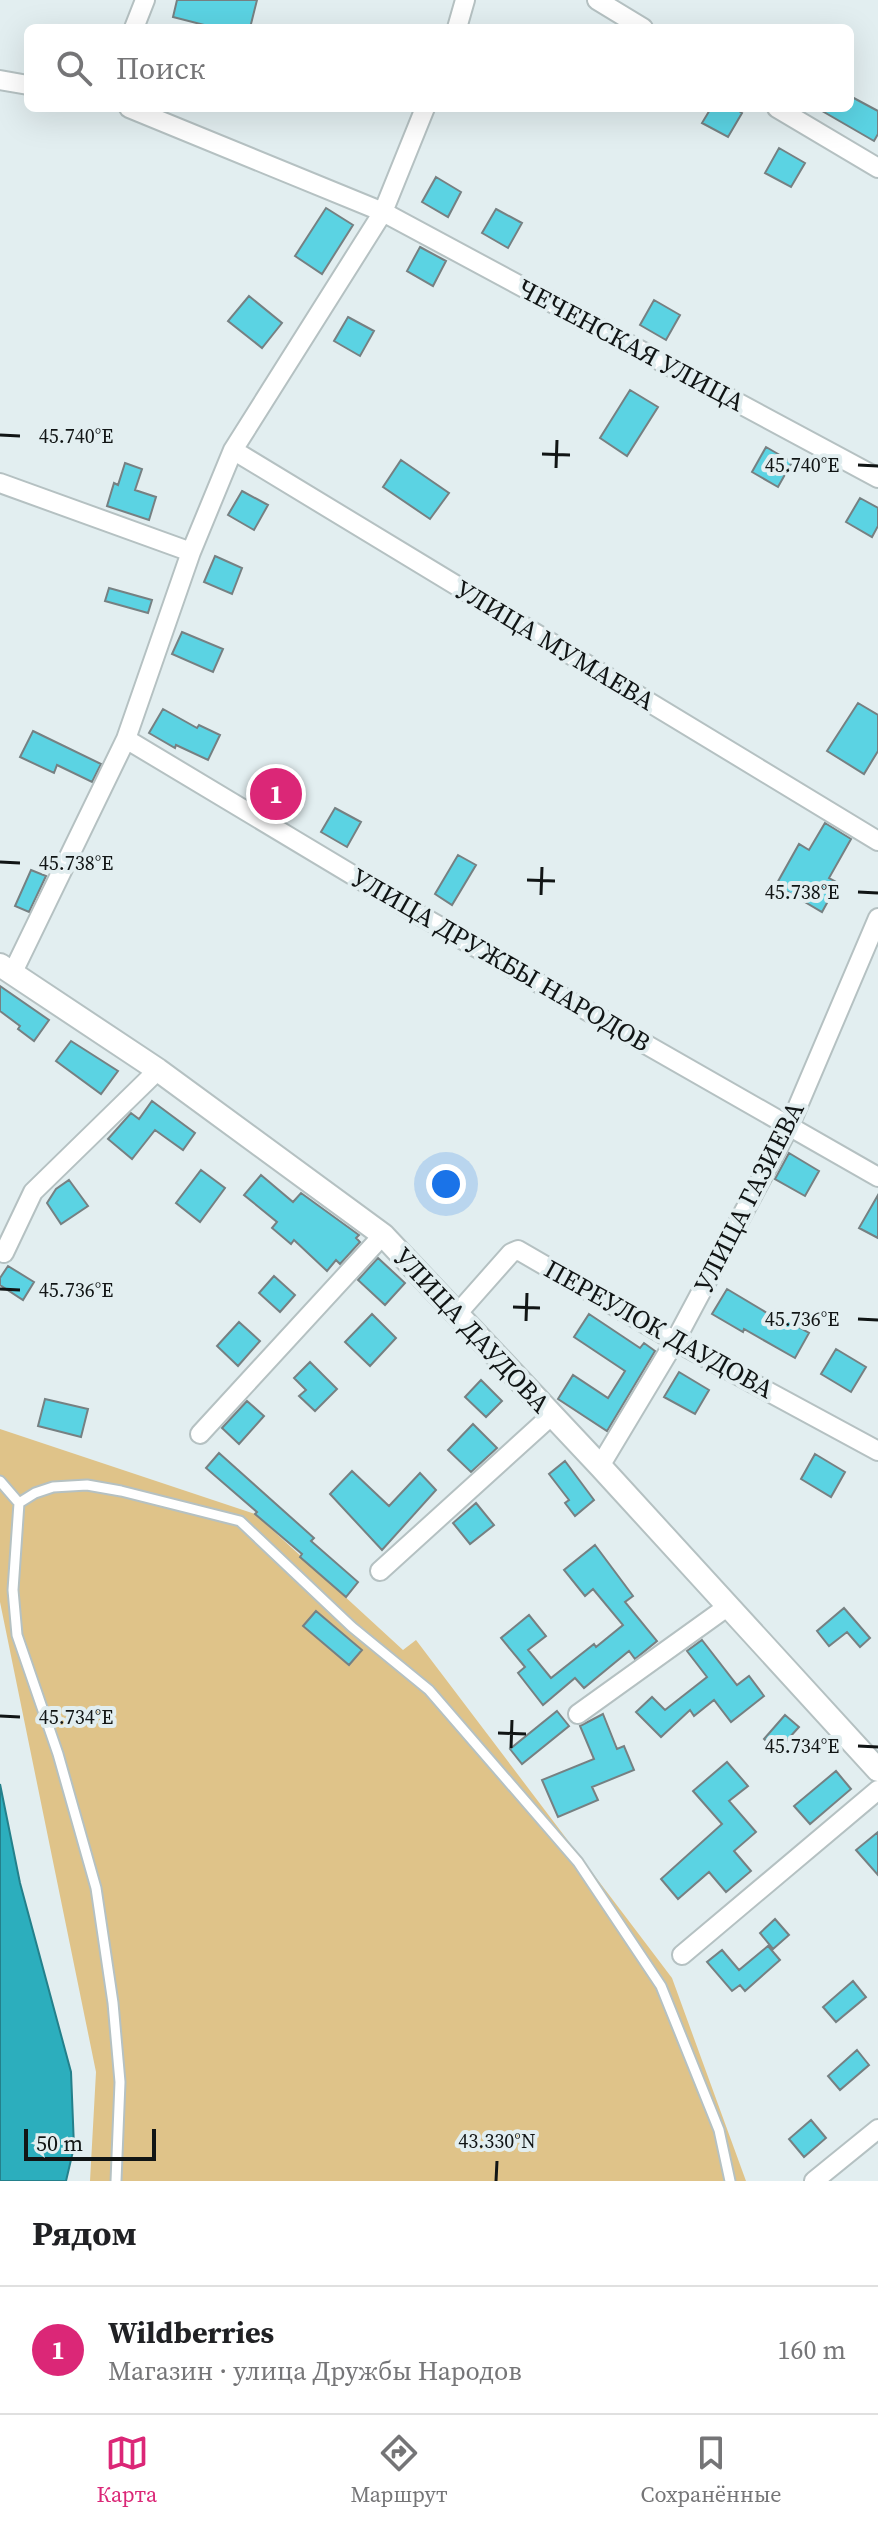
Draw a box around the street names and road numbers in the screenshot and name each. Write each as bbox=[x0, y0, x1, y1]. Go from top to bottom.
street label: ЧЕЧЕНСКАЯ УЛИЦА bbox=[511, 270, 751, 420]
street label: УЛИЦА МУМАЕВА bbox=[448, 571, 662, 719]
street label: УЛИЦА ДРУЖБЫ НАРОДОВ bbox=[345, 859, 657, 1061]
street label: УЛИЦА ГАЗИЕВА bbox=[685, 1095, 813, 1299]
street label: УЛИЦА ДАУДОВА bbox=[386, 1239, 558, 1421]
street label: ПЕРЕУЛОК ДАУДОВА bbox=[538, 1251, 780, 1407]

